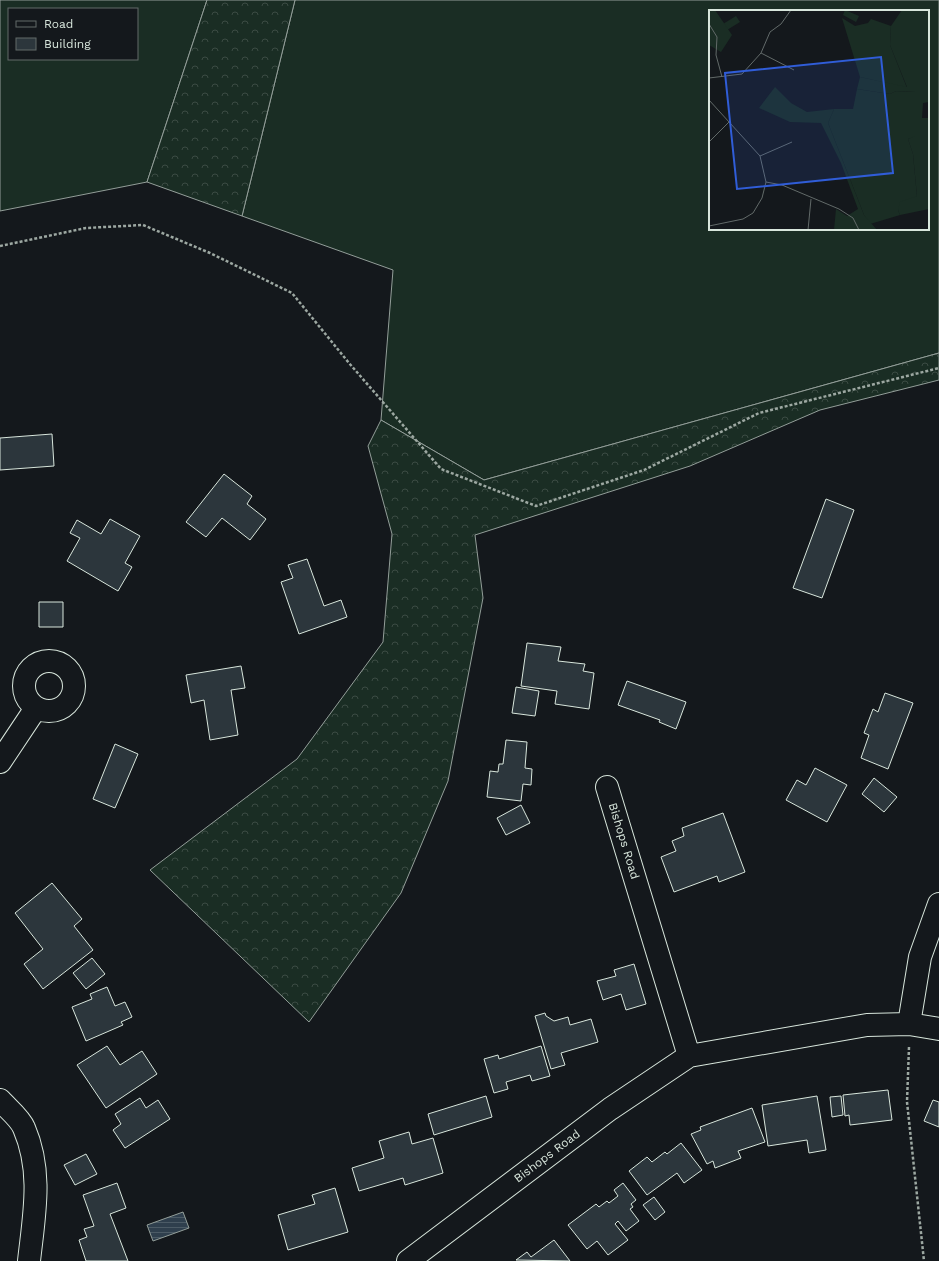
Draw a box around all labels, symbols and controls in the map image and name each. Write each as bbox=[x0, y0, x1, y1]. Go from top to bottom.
legend bbox=[8, 8, 138, 60]
inset map bbox=[709, 10, 929, 230]
text: Road bbox=[44, 17, 73, 31]
text: Building bbox=[44, 37, 91, 51]
street label: Bishops Road bbox=[606, 801, 642, 881]
street label: Bishops Road bbox=[511, 1127, 583, 1185]

